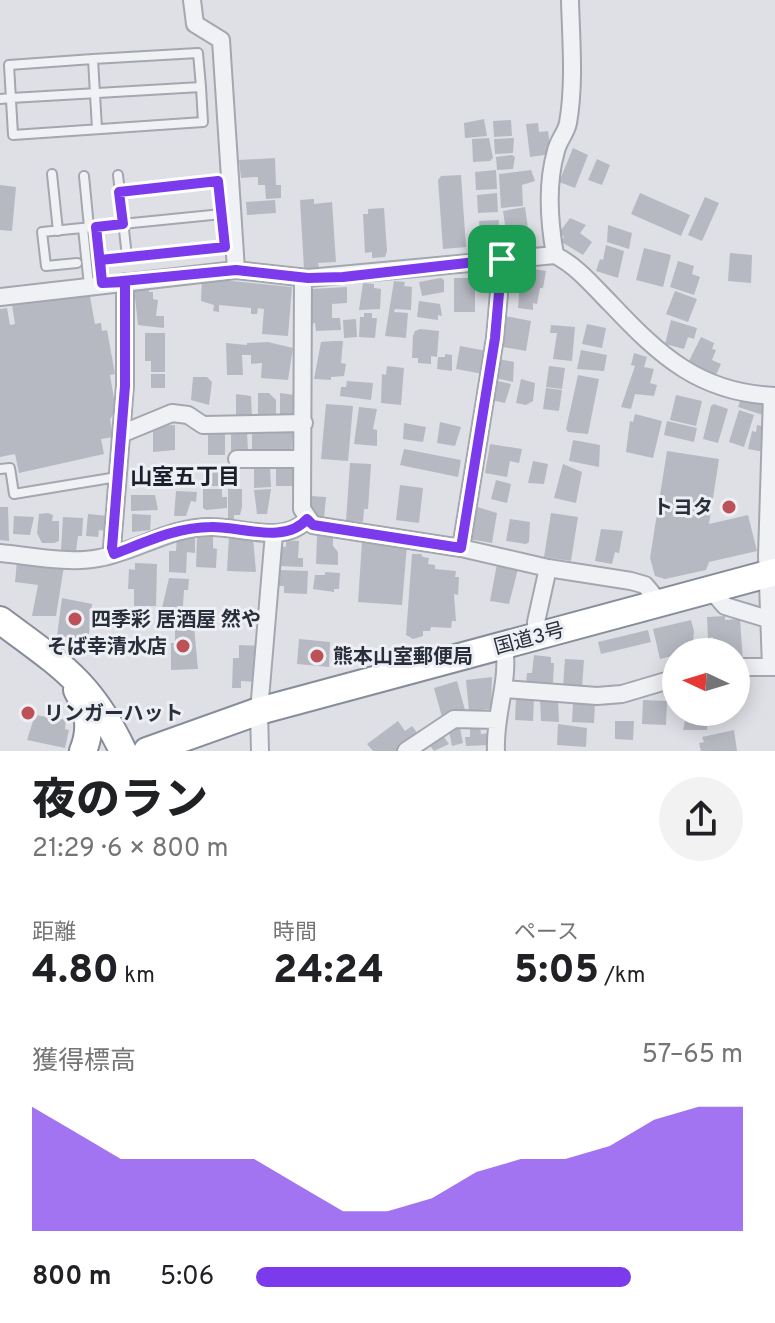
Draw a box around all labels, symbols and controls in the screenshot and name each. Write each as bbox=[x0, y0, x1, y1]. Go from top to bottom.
pin bbox=[468, 225, 536, 293]
icon: arrive bbox=[480, 237, 524, 281]
district label: 山室五丁目 bbox=[130, 465, 240, 492]
place label: トヨタ bbox=[653, 496, 713, 522]
marker: トヨタ bbox=[720, 498, 738, 516]
place label: 四季彩 居酒屋 然や bbox=[91, 608, 261, 634]
marker: 四季彩 居酒屋 然や bbox=[66, 610, 84, 628]
street label: 国道3号 bbox=[491, 618, 568, 662]
place label: そば幸清水店 bbox=[47, 635, 167, 661]
marker: そば幸清水店 bbox=[174, 637, 192, 655]
north arrow bbox=[662, 638, 750, 726]
map controls bbox=[662, 638, 750, 726]
place label: 熊本山室郵便局 bbox=[333, 645, 473, 671]
marker: 熊本山室郵便局 bbox=[308, 647, 326, 665]
place label: リンガーハット bbox=[44, 702, 184, 728]
marker: リンガーハット bbox=[19, 704, 37, 722]
text: 夜のラン bbox=[32, 775, 208, 831]
button: share bbox=[659, 777, 743, 861]
text: 21:29 · 6 × 800 m bbox=[32, 833, 229, 866]
text: 距離 bbox=[32, 920, 76, 947]
text: 時間 bbox=[273, 920, 317, 947]
text: ペース bbox=[514, 920, 579, 947]
text: 4.80 bbox=[32, 947, 119, 997]
text: 24:24 bbox=[273, 947, 384, 997]
text: 5:05 bbox=[514, 947, 599, 997]
text: km bbox=[119, 963, 155, 990]
text: /km bbox=[599, 963, 645, 990]
text: 57–65 m bbox=[642, 1039, 743, 1072]
text: 獲得標高 bbox=[32, 1046, 136, 1079]
text: 800 m bbox=[32, 1261, 112, 1294]
text: 5:06 bbox=[160, 1261, 214, 1294]

